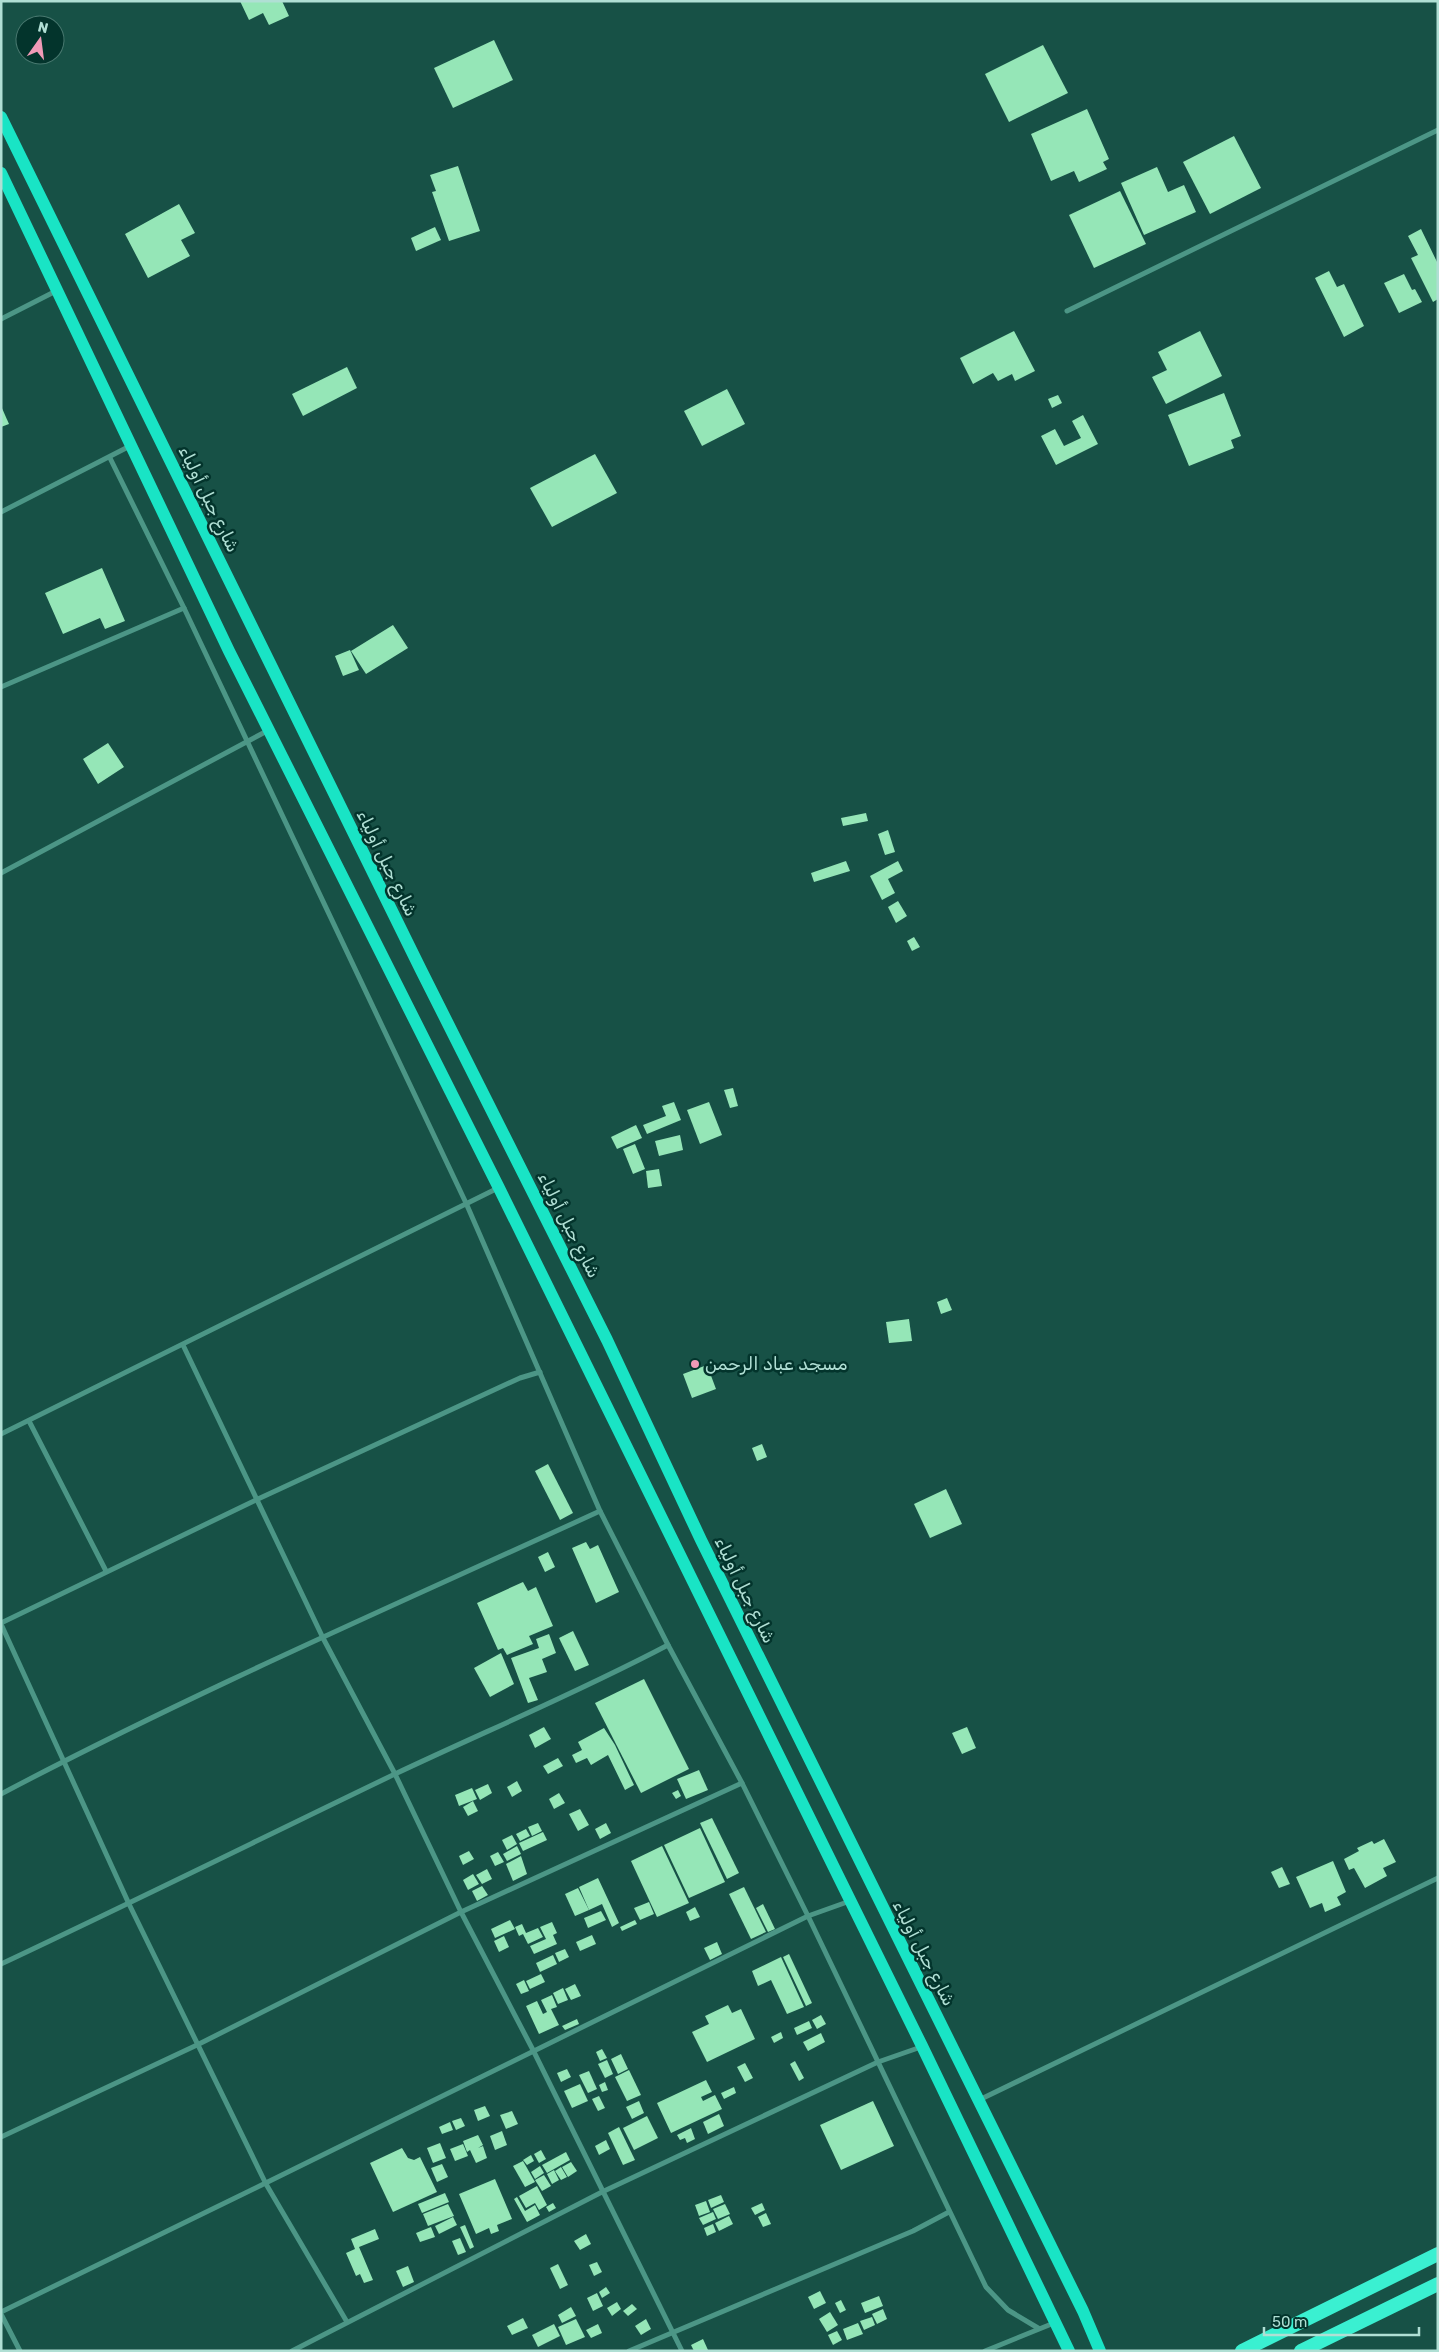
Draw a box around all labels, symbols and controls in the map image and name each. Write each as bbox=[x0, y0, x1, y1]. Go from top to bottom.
north arrow bbox=[15, 15, 65, 65]
text: N bbox=[36, 18, 50, 37]
street label: شارع جبل أولياء bbox=[173, 442, 244, 556]
street label: شارع جبل أولياء bbox=[351, 806, 422, 920]
street label: شارع جبل أولياء bbox=[532, 1168, 605, 1282]
place label: مسجد عباد الرحمن bbox=[705, 1353, 848, 1375]
marker: مسجد عباد الرحمن bbox=[689, 1358, 701, 1370]
street label: شارع جبل أولياء bbox=[709, 1533, 780, 1647]
street label: شارع جبل أولياء bbox=[887, 1896, 960, 2010]
scale bar bbox=[1264, 2304, 1419, 2336]
text: 50 m bbox=[1272, 2313, 1307, 2331]

